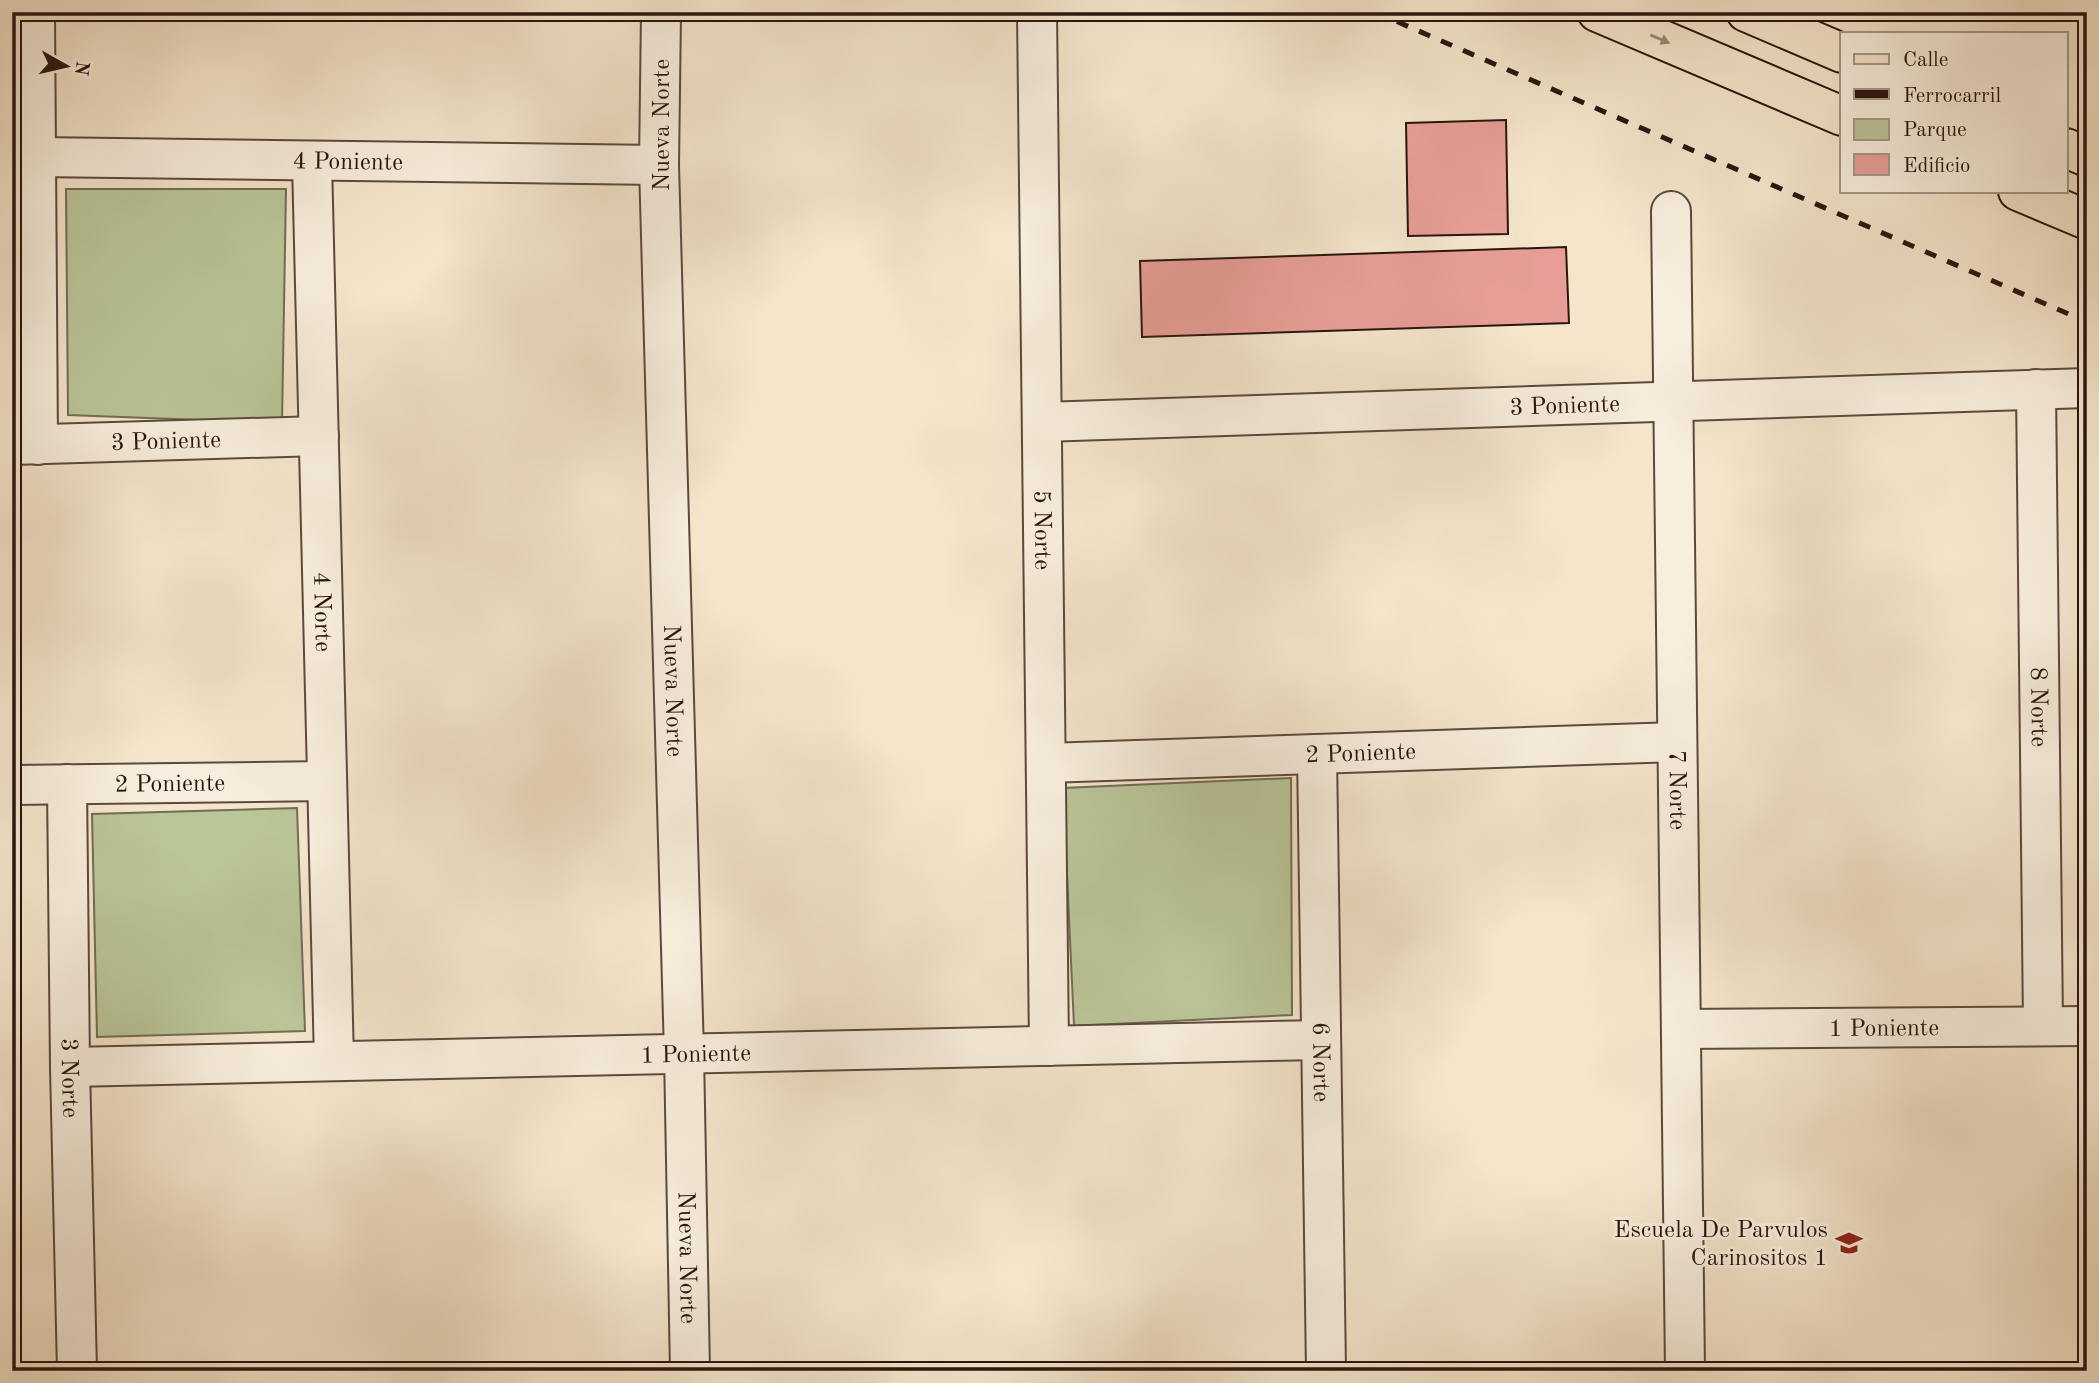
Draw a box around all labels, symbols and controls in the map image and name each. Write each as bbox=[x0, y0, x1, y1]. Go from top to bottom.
north arrow bbox=[32, 32, 102, 102]
legend bbox=[1840, 32, 2068, 192]
one-way arrow bbox=[1649, 34, 1670, 45]
text: Calle bbox=[1903, 50, 1948, 71]
street label: Nueva Norte bbox=[651, 59, 675, 191]
text: N bbox=[70, 60, 91, 77]
text: Ferrocarril bbox=[1903, 86, 2001, 107]
text: Parque bbox=[1903, 120, 1967, 141]
street label: 4 Poniente bbox=[293, 150, 403, 176]
text: Edificio bbox=[1903, 156, 1971, 177]
street label: 3 Poniente bbox=[1509, 393, 1620, 421]
street label: 3 Poniente bbox=[110, 429, 222, 456]
street label: 5 Norte bbox=[1029, 490, 1053, 570]
street label: 4 Norte bbox=[308, 571, 334, 652]
street label: Nueva Norte bbox=[658, 624, 686, 757]
street label: 8 Norte bbox=[2025, 667, 2050, 747]
street label: 2 Poniente bbox=[1305, 741, 1417, 768]
street label: 7 Norte bbox=[1664, 750, 1688, 830]
street label: 2 Poniente bbox=[115, 772, 225, 798]
street label: 1 Poniente bbox=[1829, 1017, 1939, 1042]
street label: 6 Norte bbox=[1307, 1022, 1332, 1102]
street label: 3 Norte bbox=[56, 1038, 81, 1118]
street label: 1 Poniente bbox=[640, 1042, 751, 1069]
street label: Nueva Norte bbox=[673, 1191, 699, 1324]
place label: Escuela De Parvulos Carinositos 1 bbox=[1614, 1219, 1828, 1271]
school or university icon: Escuela De Parvulos Carinositos 1 bbox=[1834, 1228, 1864, 1258]

